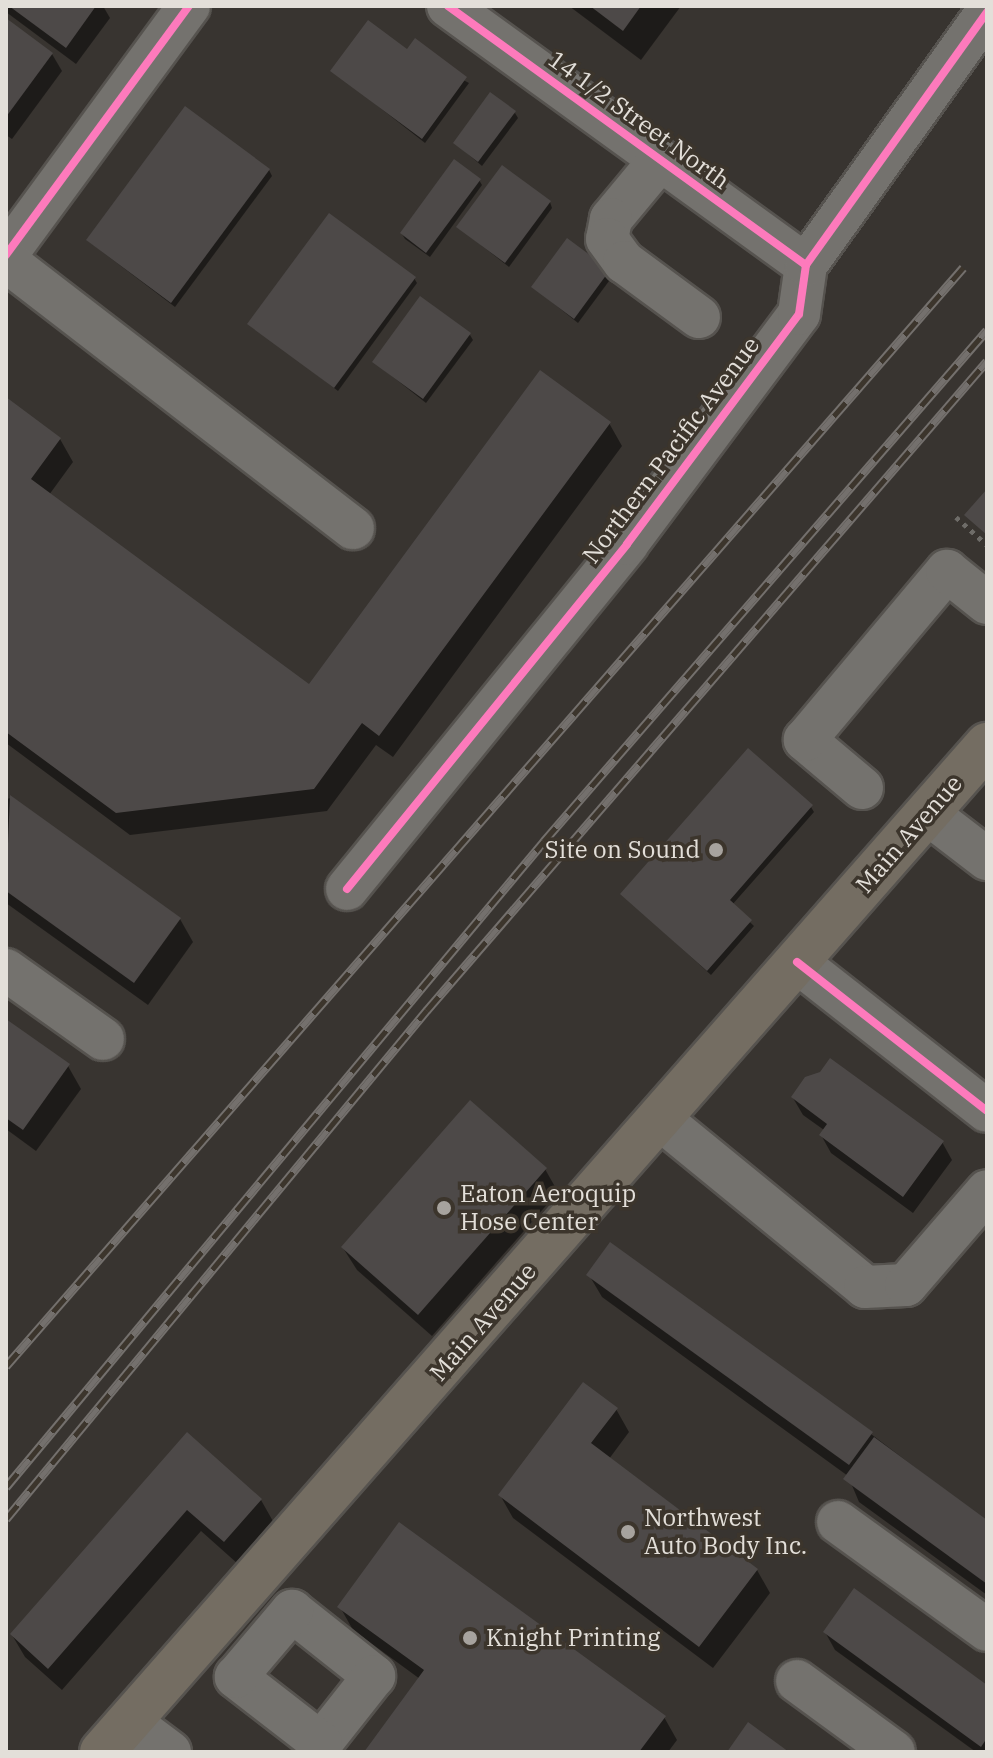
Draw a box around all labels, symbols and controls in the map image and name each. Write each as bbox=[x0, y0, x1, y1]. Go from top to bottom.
street label: 14 1/2 Street North bbox=[543, 45, 735, 195]
street label: Northern Pacific Avenue bbox=[576, 331, 766, 569]
street label: Main Avenue bbox=[850, 769, 968, 899]
place label: Site on Sound bbox=[545, 836, 700, 864]
marker: Site on Sound bbox=[707, 841, 725, 859]
place label: Eaton Aeroquip Hose Center bbox=[460, 1180, 636, 1236]
marker: Eaton Aeroquip Hose Center bbox=[435, 1199, 453, 1217]
street label: Main Avenue bbox=[424, 1257, 542, 1387]
place label: Northwest Auto Body Inc. bbox=[644, 1504, 807, 1560]
marker: Northwest Auto Body Inc. bbox=[619, 1523, 637, 1541]
place label: Knight Printing bbox=[486, 1624, 660, 1652]
marker: Knight Printing bbox=[461, 1629, 479, 1647]

